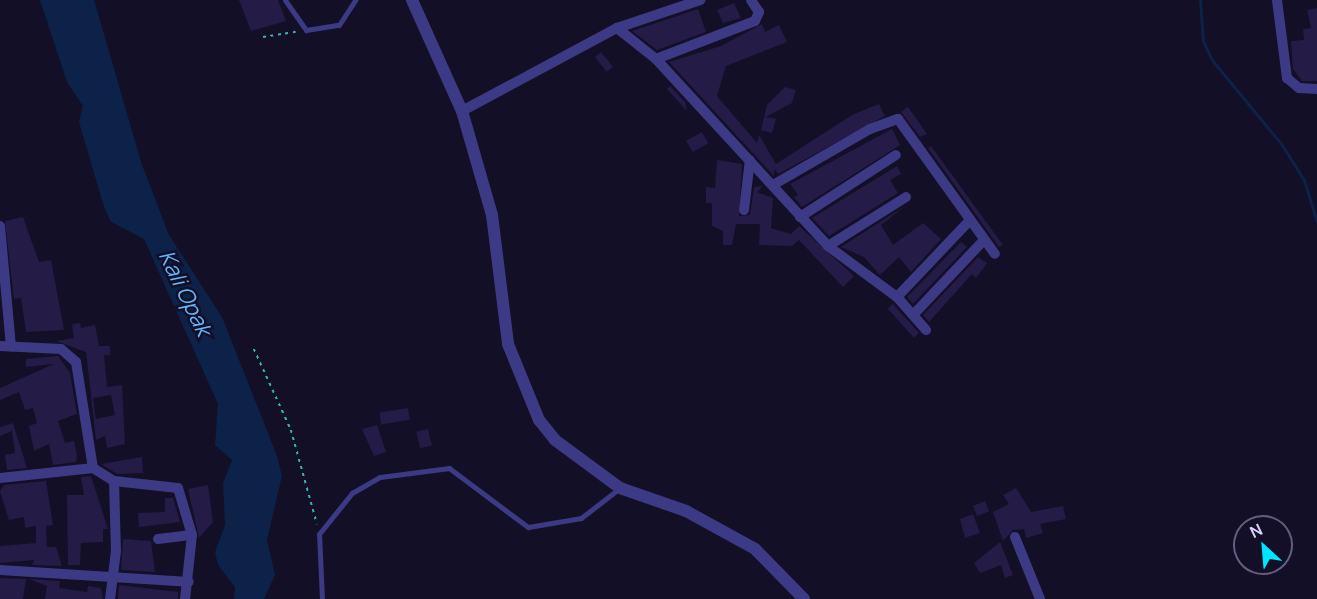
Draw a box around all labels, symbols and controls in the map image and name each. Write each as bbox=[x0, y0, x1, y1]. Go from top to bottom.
water label: Kali Opak bbox=[153, 246, 217, 340]
north arrow bbox=[1233, 515, 1293, 575]
text: N bbox=[1246, 518, 1266, 543]

